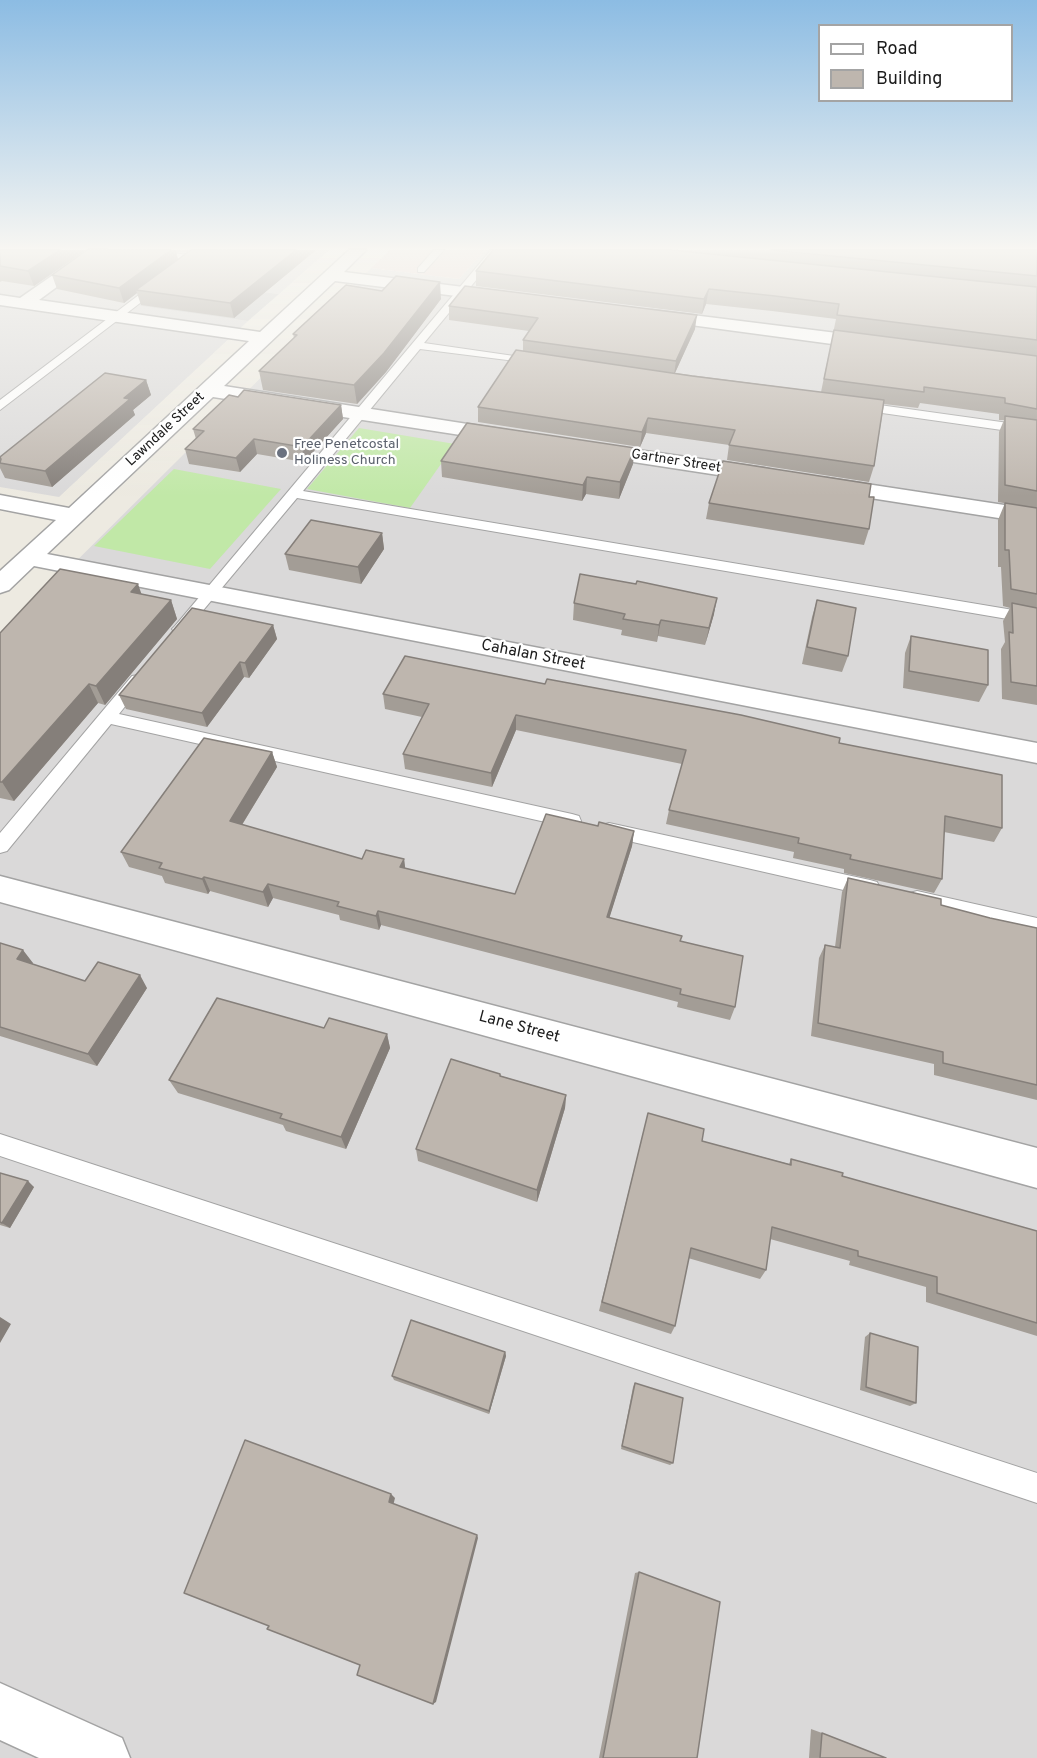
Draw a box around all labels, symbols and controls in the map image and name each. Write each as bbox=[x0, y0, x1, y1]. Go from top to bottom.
legend bbox=[818, 24, 1013, 102]
text: Road bbox=[876, 38, 918, 61]
text: Building bbox=[876, 68, 942, 91]
street label: Lawndale Street bbox=[123, 389, 209, 471]
place label: Free Penetcostal Holiness Church bbox=[294, 437, 399, 470]
marker: Free Penetcostal Holiness Church bbox=[275, 446, 289, 460]
street label: Gartner Street bbox=[630, 447, 722, 477]
street label: Cahalan Street bbox=[479, 636, 587, 676]
street label: Lane Street bbox=[476, 1008, 562, 1048]

